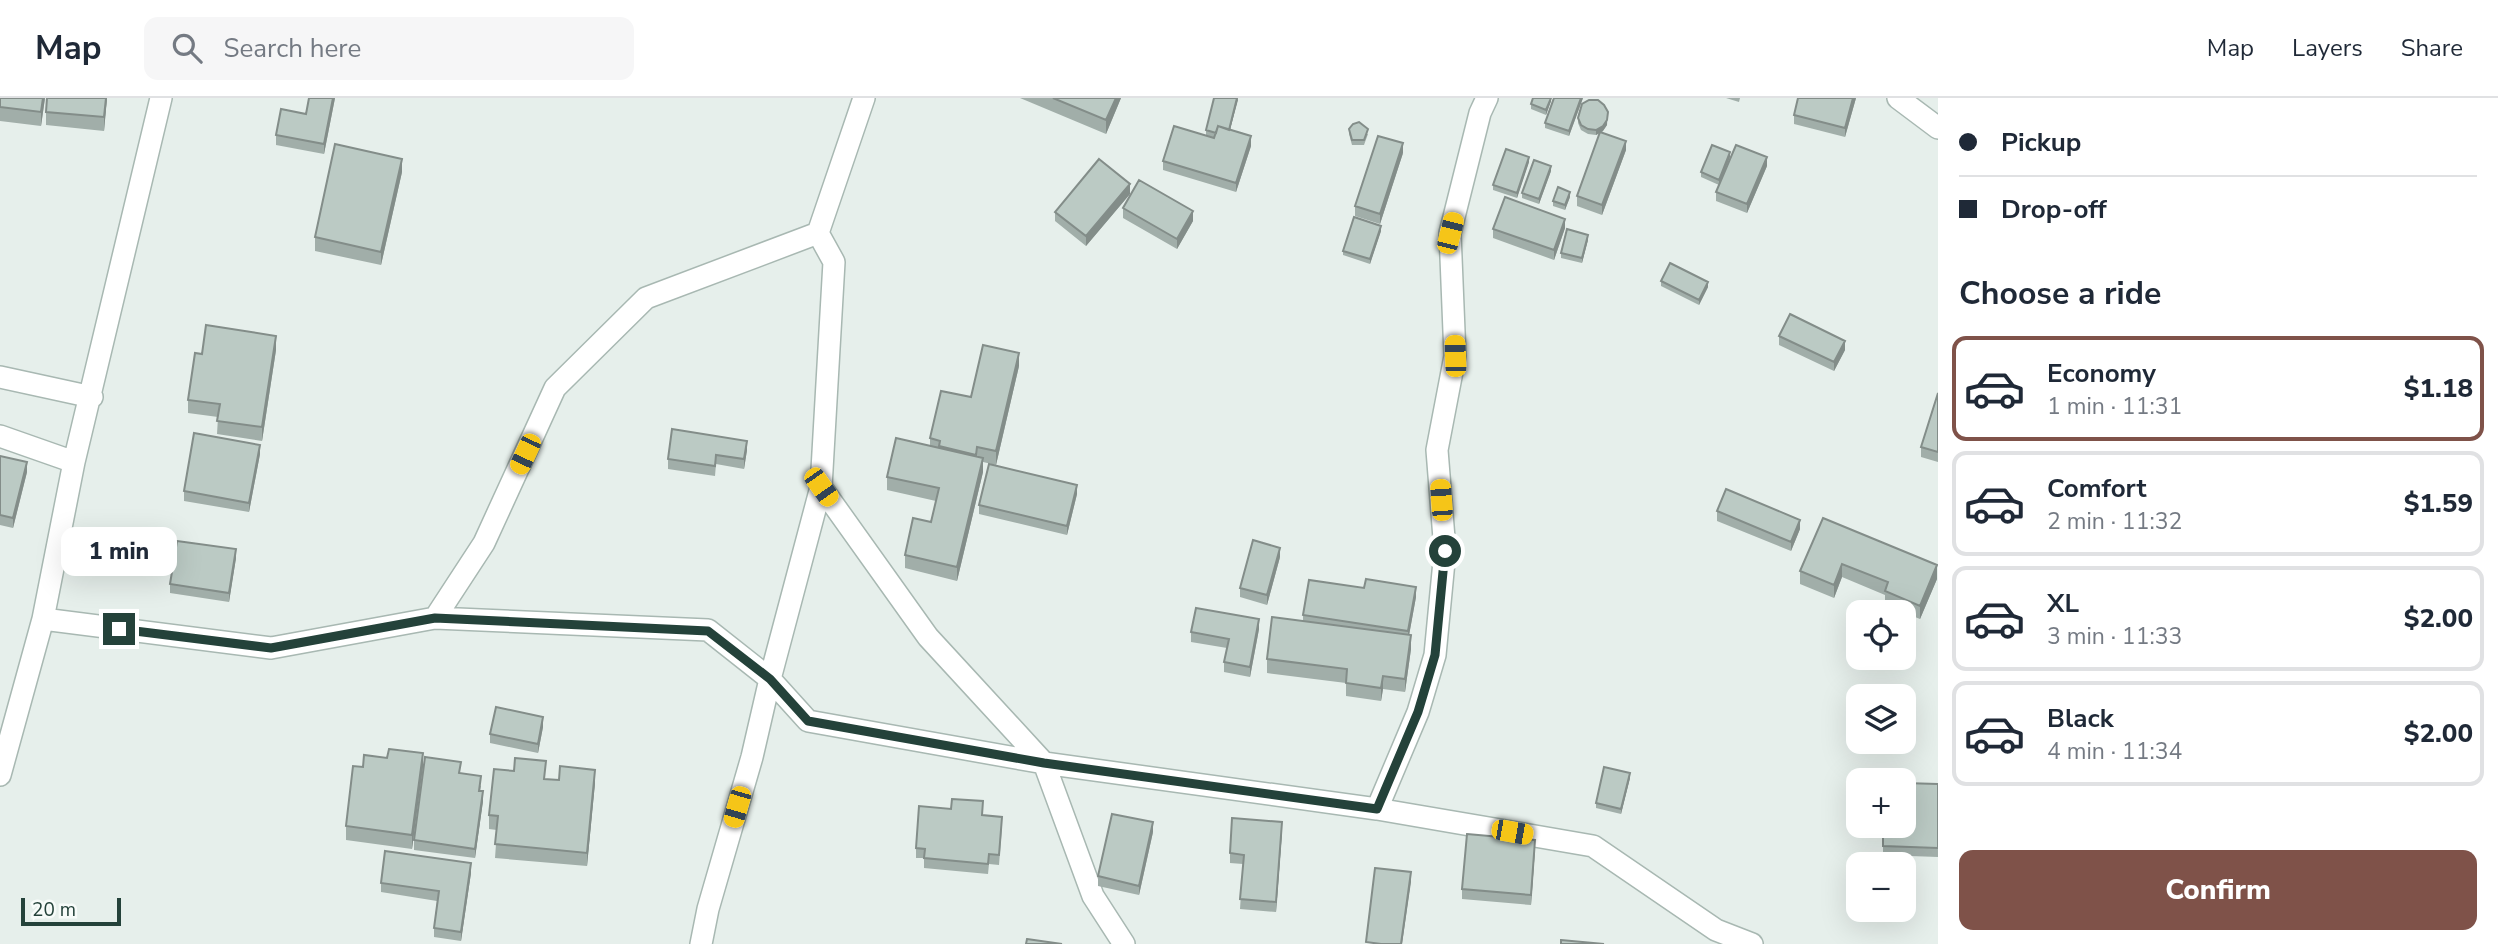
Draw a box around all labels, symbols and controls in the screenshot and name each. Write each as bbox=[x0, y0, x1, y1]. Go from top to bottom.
search box bbox=[144, 17, 634, 80]
text: Map bbox=[35, 26, 102, 71]
icon: search bbox=[168, 29, 206, 67]
text: Search here bbox=[224, 31, 361, 66]
text: Map bbox=[2207, 32, 2254, 64]
text: Layers bbox=[2292, 32, 2363, 64]
text: Share bbox=[2401, 32, 2463, 64]
text: Pickup bbox=[2001, 125, 2081, 160]
text: Drop-off bbox=[2001, 192, 2107, 227]
car bbox=[1435, 210, 1466, 256]
text: Choose a ride bbox=[1959, 272, 2161, 315]
car bbox=[1444, 335, 1467, 377]
text: Economy bbox=[2047, 356, 2156, 391]
icon: car bbox=[1963, 357, 2026, 420]
text: $1.18 bbox=[2404, 371, 2473, 406]
text: 1 min · 11:31 bbox=[2047, 391, 2182, 422]
car bbox=[507, 431, 544, 477]
car bbox=[801, 464, 842, 510]
text: Comfort bbox=[2047, 471, 2147, 506]
icon: car bbox=[1963, 472, 2026, 535]
car bbox=[1430, 478, 1453, 522]
text: $1.59 bbox=[2404, 486, 2473, 521]
text: 2 min · 11:32 bbox=[2047, 506, 2182, 537]
callout: 1 min bbox=[61, 528, 177, 576]
route start bbox=[1429, 535, 1461, 567]
text: 1 min bbox=[89, 536, 149, 567]
text: XL bbox=[2047, 586, 2079, 621]
icon: car bbox=[1963, 587, 2026, 650]
map controls bbox=[1846, 600, 1916, 922]
button: locate bbox=[1846, 600, 1916, 670]
text: $2.00 bbox=[2404, 601, 2473, 636]
route end bbox=[103, 613, 135, 645]
text: 3 min · 11:33 bbox=[2047, 621, 2182, 652]
button: layers bbox=[1846, 684, 1916, 754]
text: Black bbox=[2047, 701, 2114, 736]
icon: car bbox=[1963, 702, 2026, 765]
text: $2.00 bbox=[2404, 716, 2473, 751]
text: 4 min · 11:34 bbox=[2047, 736, 2182, 767]
button: + bbox=[1846, 768, 1916, 838]
car bbox=[722, 784, 753, 830]
car bbox=[1490, 818, 1535, 846]
button: Confirm bbox=[1959, 850, 2477, 930]
button: − bbox=[1846, 852, 1916, 922]
scale bar bbox=[21, 895, 121, 927]
text: 20 m bbox=[32, 897, 76, 923]

